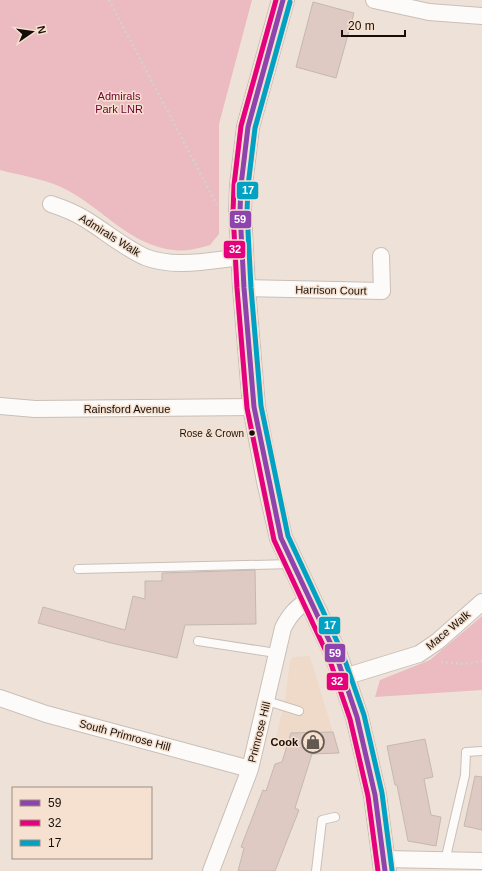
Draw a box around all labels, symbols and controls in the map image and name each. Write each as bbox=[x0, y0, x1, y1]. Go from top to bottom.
north arrow bbox=[12, 12, 52, 52]
scale bar bbox=[342, 12, 405, 38]
text: 20 m bbox=[348, 19, 375, 33]
text: N bbox=[35, 25, 48, 35]
park label: Admirals Park LNR bbox=[95, 90, 143, 115]
line badge: 17 bbox=[236, 181, 259, 200]
text: 17 bbox=[242, 184, 254, 196]
line badge: 59 bbox=[229, 210, 252, 229]
street label: Admirals Walk bbox=[77, 211, 143, 259]
text: 59 bbox=[234, 213, 246, 225]
line badge: 32 bbox=[223, 240, 246, 259]
text: 32 bbox=[229, 243, 241, 255]
street label: Harrison Court bbox=[295, 283, 367, 297]
street label: Rainsford Avenue bbox=[84, 403, 170, 415]
place label: Rose & Crown bbox=[180, 428, 244, 439]
marker: Rose & Crown bbox=[247, 428, 257, 438]
street label: Mace Walk bbox=[423, 608, 473, 652]
line badge: 17 bbox=[318, 616, 341, 635]
text: 17 bbox=[324, 619, 336, 631]
line badge: 59 bbox=[324, 643, 346, 663]
text: 59 bbox=[329, 647, 341, 659]
line badge: 32 bbox=[326, 672, 349, 691]
text: 32 bbox=[331, 675, 343, 687]
street label: Primrose Hill bbox=[246, 700, 272, 764]
street label: South Primrose Hill bbox=[78, 717, 172, 753]
shop icon: Cook bbox=[300, 729, 326, 755]
place label: Cook bbox=[271, 736, 299, 748]
legend bbox=[12, 787, 152, 859]
text: 59 bbox=[48, 796, 62, 810]
text: 32 bbox=[48, 816, 62, 830]
text: 17 bbox=[48, 836, 62, 850]

